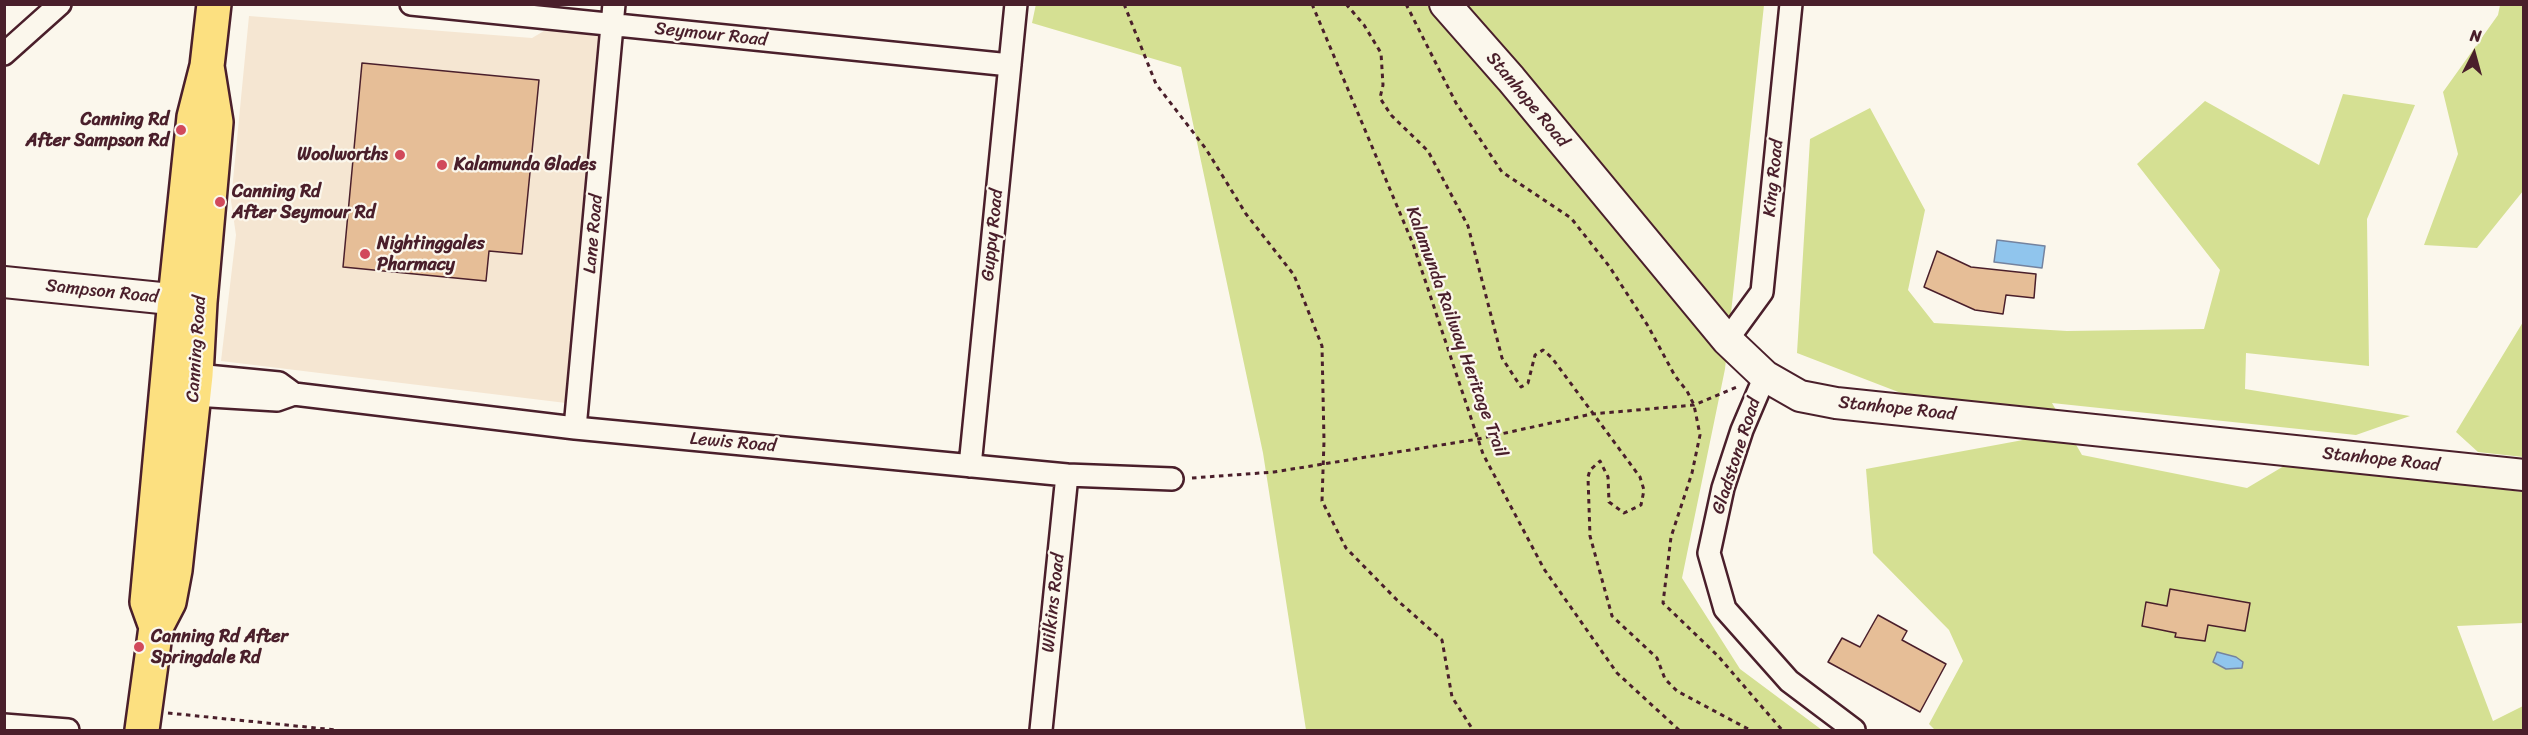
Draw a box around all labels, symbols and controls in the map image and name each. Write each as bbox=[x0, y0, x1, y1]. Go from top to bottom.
street label: Seymour Road bbox=[654, 18, 768, 52]
text: N bbox=[2469, 21, 2483, 51]
north arrow bbox=[2444, 24, 2504, 84]
street label: Stanhope Road bbox=[1481, 48, 1573, 152]
place label: Canning Rd After Sampson Rd bbox=[26, 109, 169, 152]
marker: Canning Rd After Sampson Rd bbox=[174, 123, 188, 137]
street label: King Road bbox=[1759, 138, 1789, 218]
place label: Woolworths bbox=[297, 144, 388, 166]
marker: Woolworths bbox=[393, 148, 407, 162]
place label: Kalamunda Glades bbox=[454, 154, 596, 176]
marker: Kalamunda Glades bbox=[435, 158, 449, 172]
place label: Canning Rd After Seymour Rd bbox=[232, 181, 375, 224]
street label: Guppy Road bbox=[977, 188, 1009, 282]
street label: Lane Road bbox=[580, 193, 608, 275]
marker: Canning Rd After Seymour Rd bbox=[213, 195, 227, 209]
street label: Kalamunda Railway Heritage Trail bbox=[1401, 204, 1511, 460]
place label: Nightinggales Pharmacy bbox=[377, 233, 485, 276]
marker: Nightinggales Pharmacy bbox=[358, 247, 372, 261]
street label: Sampson Road bbox=[45, 275, 159, 309]
street label: Canning Road bbox=[183, 295, 211, 403]
street label: Stanhope Road bbox=[1837, 392, 1957, 426]
street label: Gladstone Road bbox=[1708, 395, 1766, 517]
street label: Lewis Road bbox=[689, 428, 777, 458]
street label: Stanhope Road bbox=[2321, 443, 2441, 477]
street label: Wilkins Road bbox=[1038, 552, 1070, 654]
place label: Canning Rd After Springdale Rd bbox=[151, 626, 288, 668]
marker: Canning Rd After Springdale Rd bbox=[132, 640, 146, 654]

